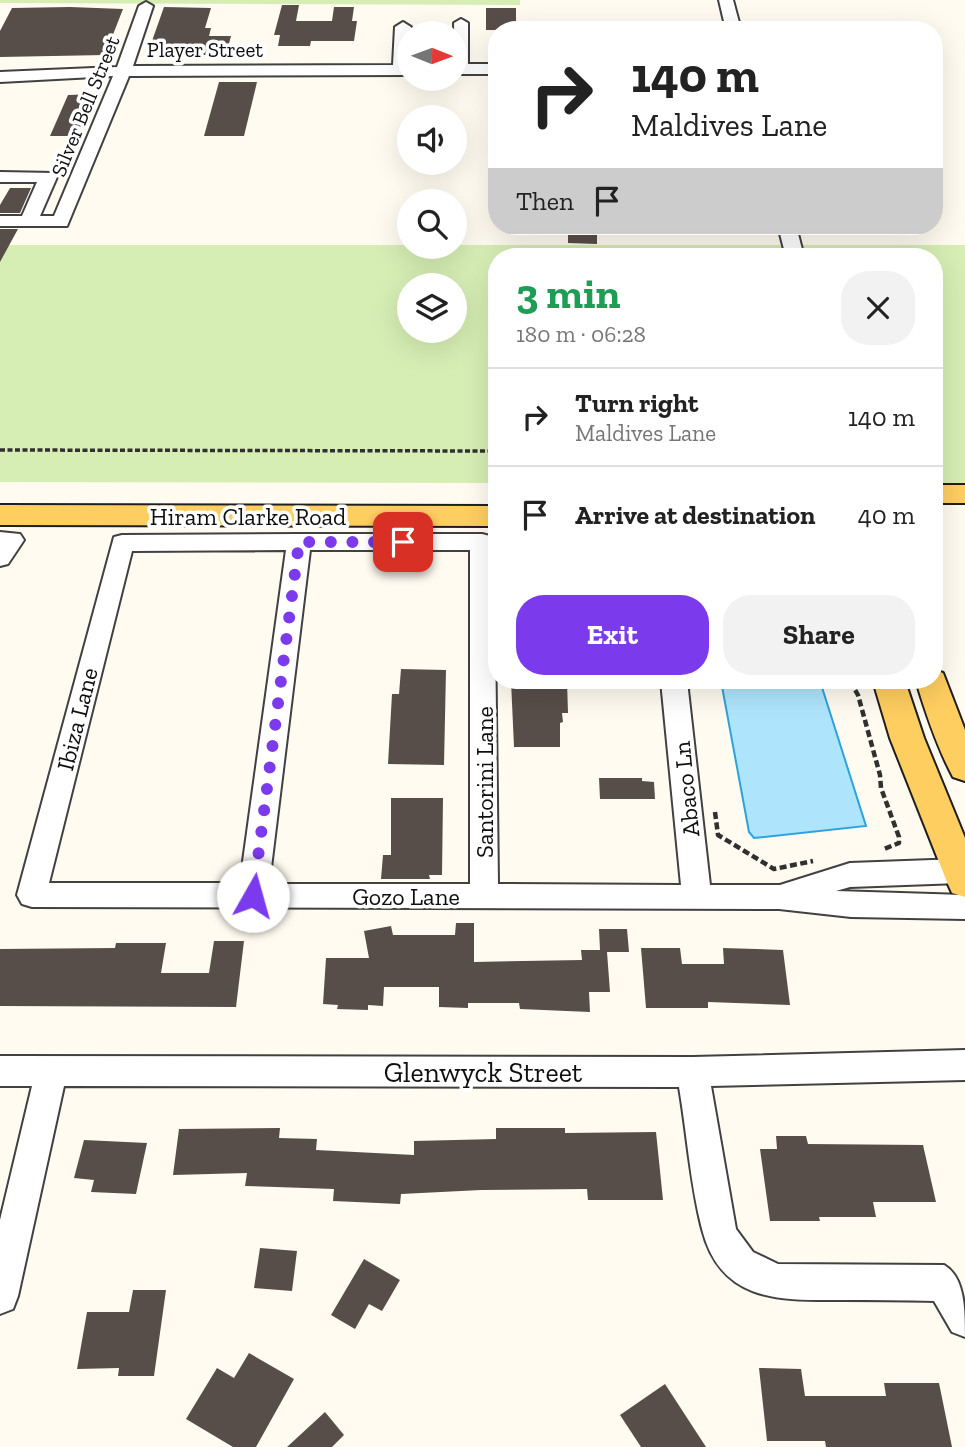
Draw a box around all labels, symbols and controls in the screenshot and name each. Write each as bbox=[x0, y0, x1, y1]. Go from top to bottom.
north arrow bbox=[397, 21, 467, 91]
map controls bbox=[397, 21, 467, 343]
street label: Silver Bell Street bbox=[45, 32, 125, 180]
street label: Player Street bbox=[147, 37, 263, 62]
text: 140 m bbox=[631, 46, 759, 105]
icon: right bbox=[516, 49, 607, 140]
button: sound bbox=[397, 105, 467, 175]
text: Maldives Lane bbox=[631, 106, 827, 144]
icon: arrive bbox=[588, 182, 626, 220]
text: Then bbox=[516, 185, 574, 217]
button: search bbox=[397, 189, 467, 259]
text: 3 min bbox=[516, 268, 621, 319]
button: close bbox=[841, 271, 915, 345]
button: layers bbox=[397, 273, 467, 343]
text: 180 m · 06:28 bbox=[516, 320, 646, 348]
text: Turn right bbox=[575, 387, 698, 419]
icon: right bbox=[516, 398, 554, 436]
text: 140 m bbox=[848, 401, 915, 433]
text: Maldives Lane bbox=[575, 419, 716, 447]
icon: arrive bbox=[516, 496, 554, 534]
text: Arrive at destination bbox=[575, 499, 815, 531]
text: 40 m bbox=[858, 499, 915, 531]
street label: Hiram Clarke Road bbox=[150, 502, 346, 531]
pin bbox=[373, 512, 433, 572]
icon: arrive bbox=[384, 523, 422, 561]
button: Exit bbox=[516, 595, 709, 675]
button: Share bbox=[723, 595, 915, 675]
street label: Ibiza Lane bbox=[50, 664, 104, 774]
street label: Santorini Lane bbox=[470, 706, 499, 858]
street label: Abaco Ln bbox=[667, 740, 705, 838]
position arrow bbox=[216, 859, 290, 933]
street label: Gozo Lane bbox=[352, 882, 460, 911]
street label: Glenwyck Street bbox=[384, 1056, 583, 1089]

